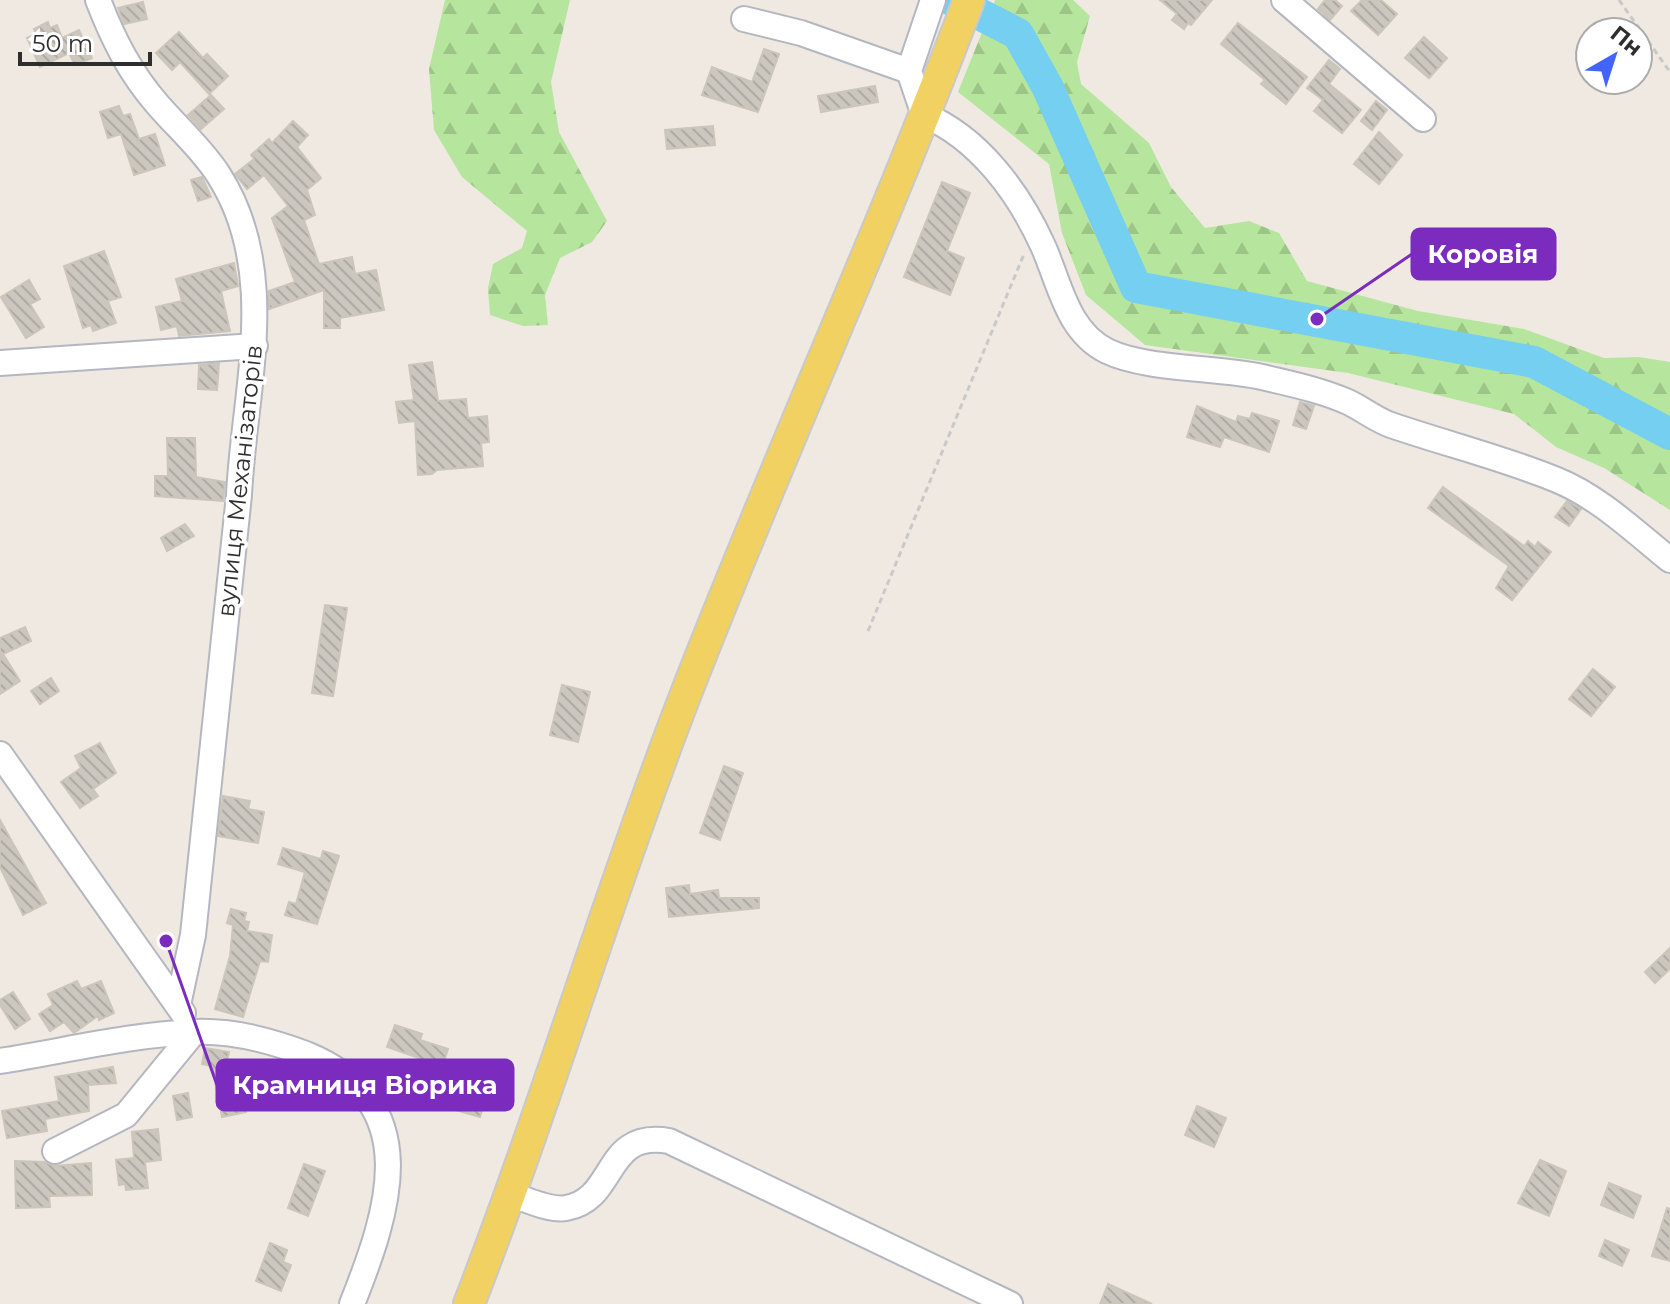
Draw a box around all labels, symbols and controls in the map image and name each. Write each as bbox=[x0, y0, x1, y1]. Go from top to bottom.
scale bar bbox=[20, 16, 150, 66]
north arrow bbox=[1574, 16, 1654, 96]
text: Пн bbox=[1605, 20, 1648, 62]
text: 50 m bbox=[32, 29, 93, 58]
callout: Коровія bbox=[1412, 229, 1555, 279]
text: Коровія bbox=[1428, 238, 1538, 270]
street label: вулиця Механізаторів bbox=[211, 343, 268, 618]
callout: Крамниця Віорика bbox=[217, 1060, 513, 1110]
text: Крамниця Віорика bbox=[233, 1069, 498, 1101]

